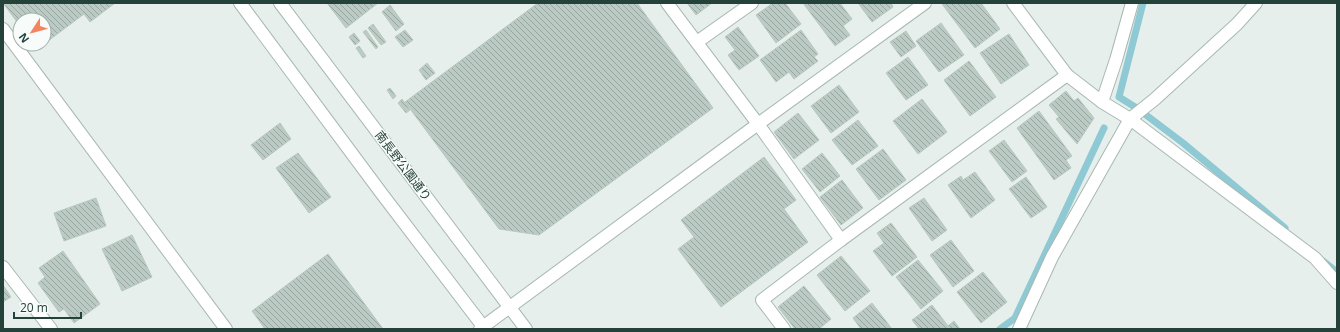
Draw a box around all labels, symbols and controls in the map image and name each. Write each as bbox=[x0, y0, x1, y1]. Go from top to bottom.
north arrow bbox=[12, 12, 52, 52]
text: N bbox=[15, 30, 32, 46]
street label: 南長野公園通り bbox=[371, 127, 435, 204]
scale bar bbox=[14, 294, 81, 320]
text: 20 m bbox=[20, 299, 48, 316]

